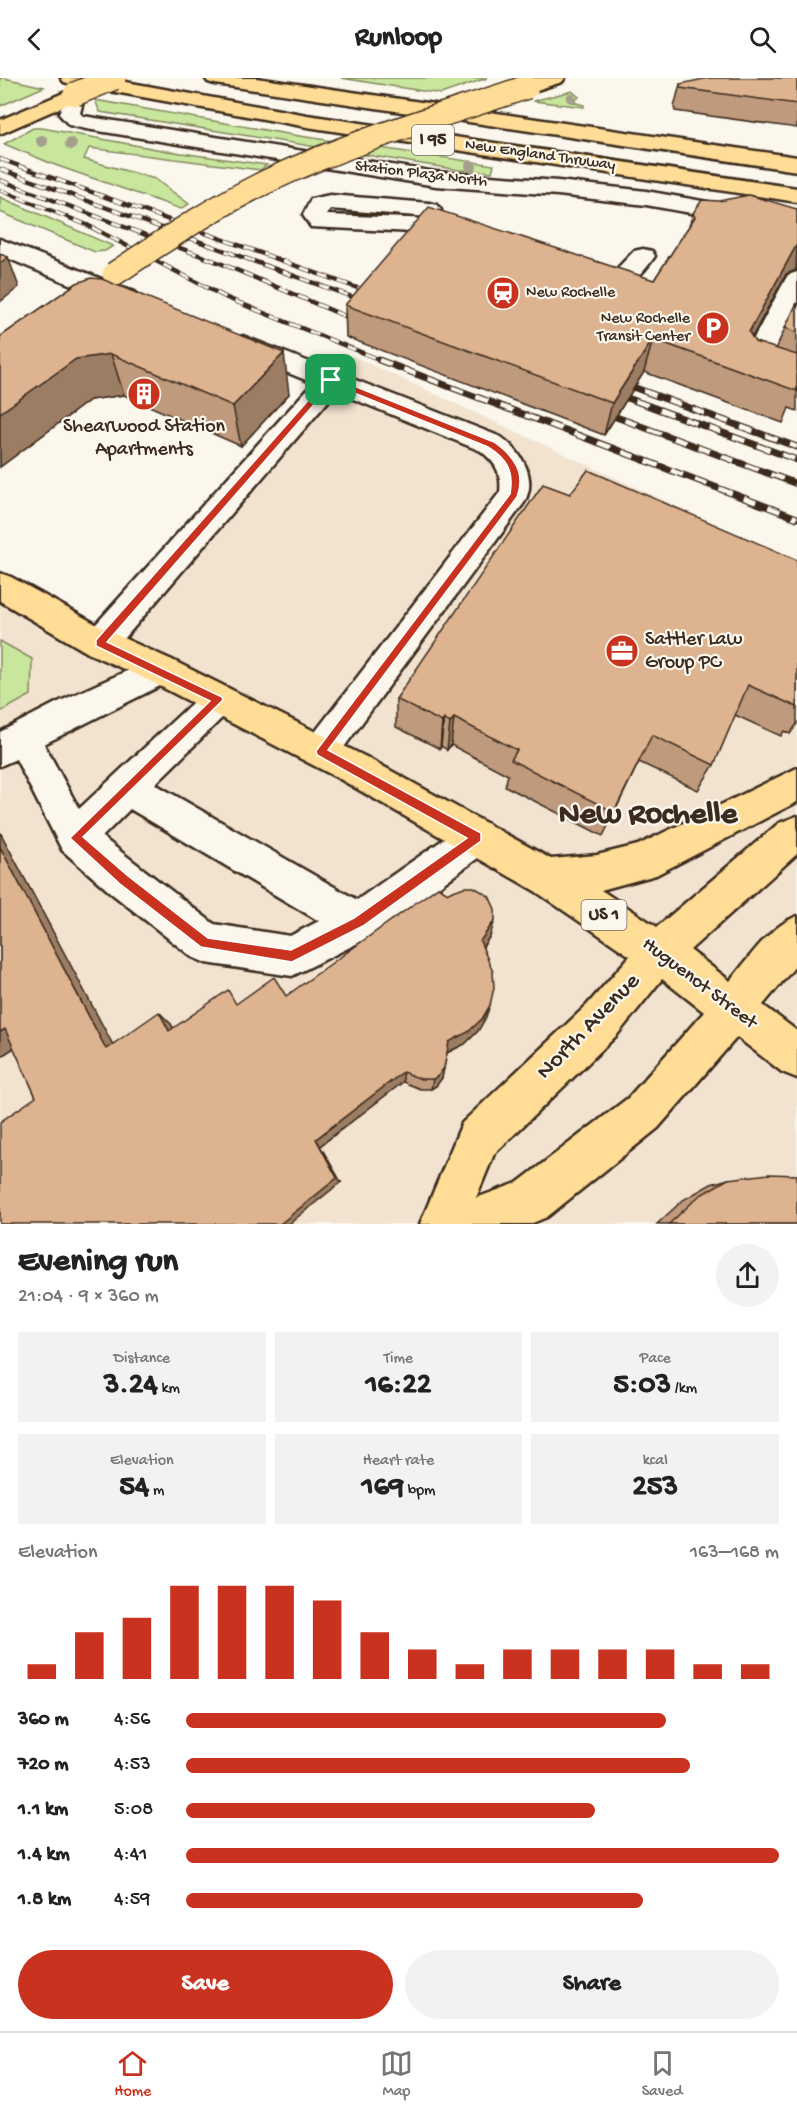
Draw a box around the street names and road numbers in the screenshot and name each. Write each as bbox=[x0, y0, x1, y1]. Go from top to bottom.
road number: I 95 bbox=[412, 125, 454, 155]
street label: New England Thruway bbox=[464, 136, 617, 176]
street label: Station Plaza North bbox=[354, 157, 489, 193]
road number: US 1 bbox=[582, 900, 626, 930]
street label: Huguenot Street bbox=[637, 933, 762, 1036]
street label: North Avenue bbox=[531, 967, 647, 1086]

